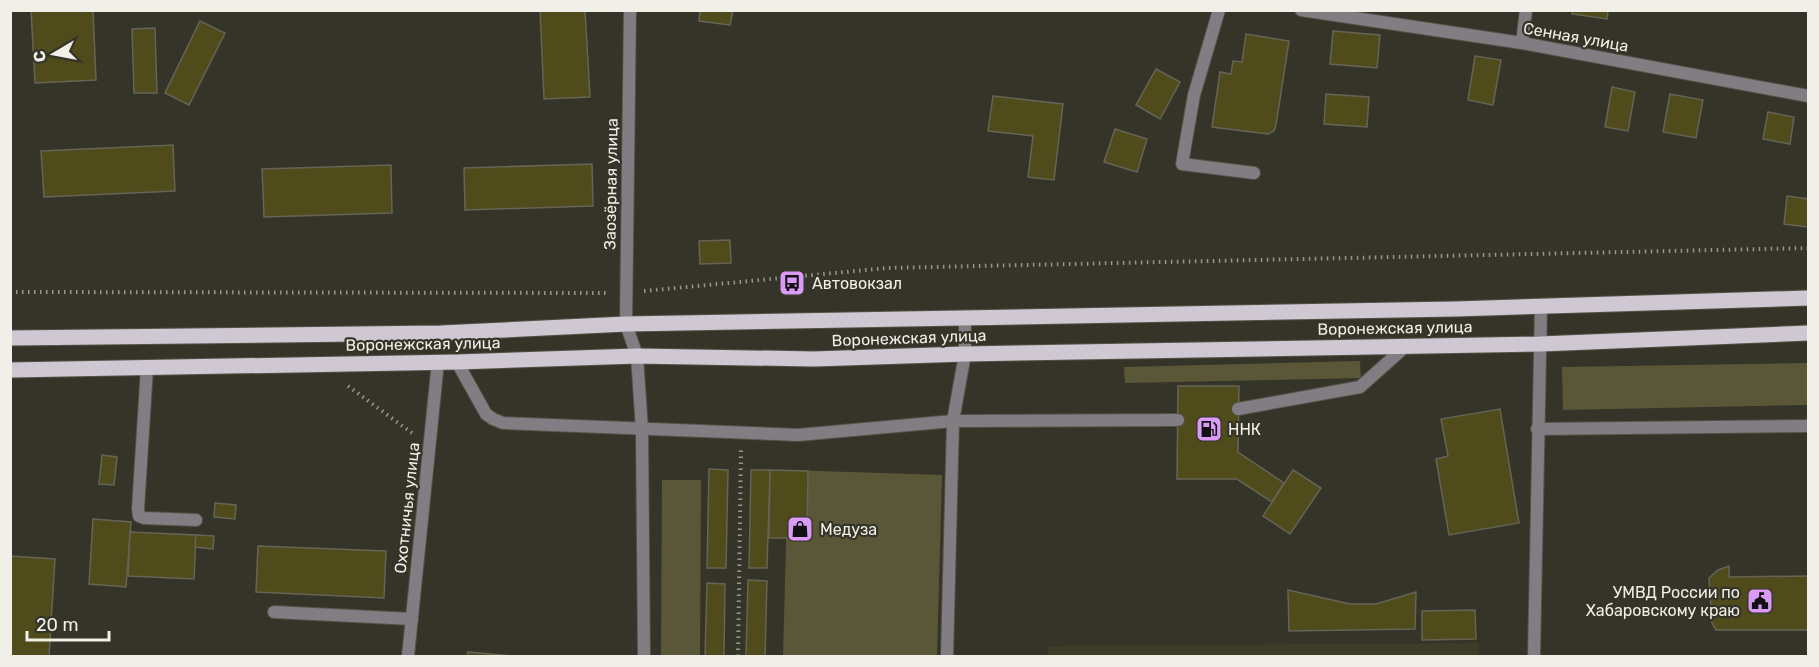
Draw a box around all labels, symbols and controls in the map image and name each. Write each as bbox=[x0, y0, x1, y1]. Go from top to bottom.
street label: Сенная улица bbox=[1522, 18, 1630, 56]
north arrow bbox=[24, 24, 84, 84]
text: С bbox=[29, 49, 50, 64]
street label: Заозёрная улица bbox=[600, 118, 622, 250]
bus stop icon: Автовокзал bbox=[777, 268, 807, 298]
place label: Автовокзал bbox=[812, 274, 902, 293]
street label: Воронежская улица bbox=[1317, 317, 1473, 339]
street label: Воронежская улица bbox=[831, 326, 987, 350]
street label: Воронежская улица bbox=[345, 333, 501, 355]
fuel station icon: ННК bbox=[1194, 414, 1224, 444]
place label: ННК bbox=[1228, 420, 1261, 439]
street label: Охотничья улица bbox=[391, 441, 423, 575]
shop icon: Медуза bbox=[785, 514, 815, 544]
place label: Медуза bbox=[820, 520, 877, 539]
place label: УМВД России по Хабаровскому краю bbox=[1586, 583, 1740, 620]
public building icon: УМВД России по Хабаровскому краю bbox=[1745, 586, 1775, 616]
scale bar bbox=[27, 604, 110, 642]
text: 20 m bbox=[36, 614, 78, 636]

